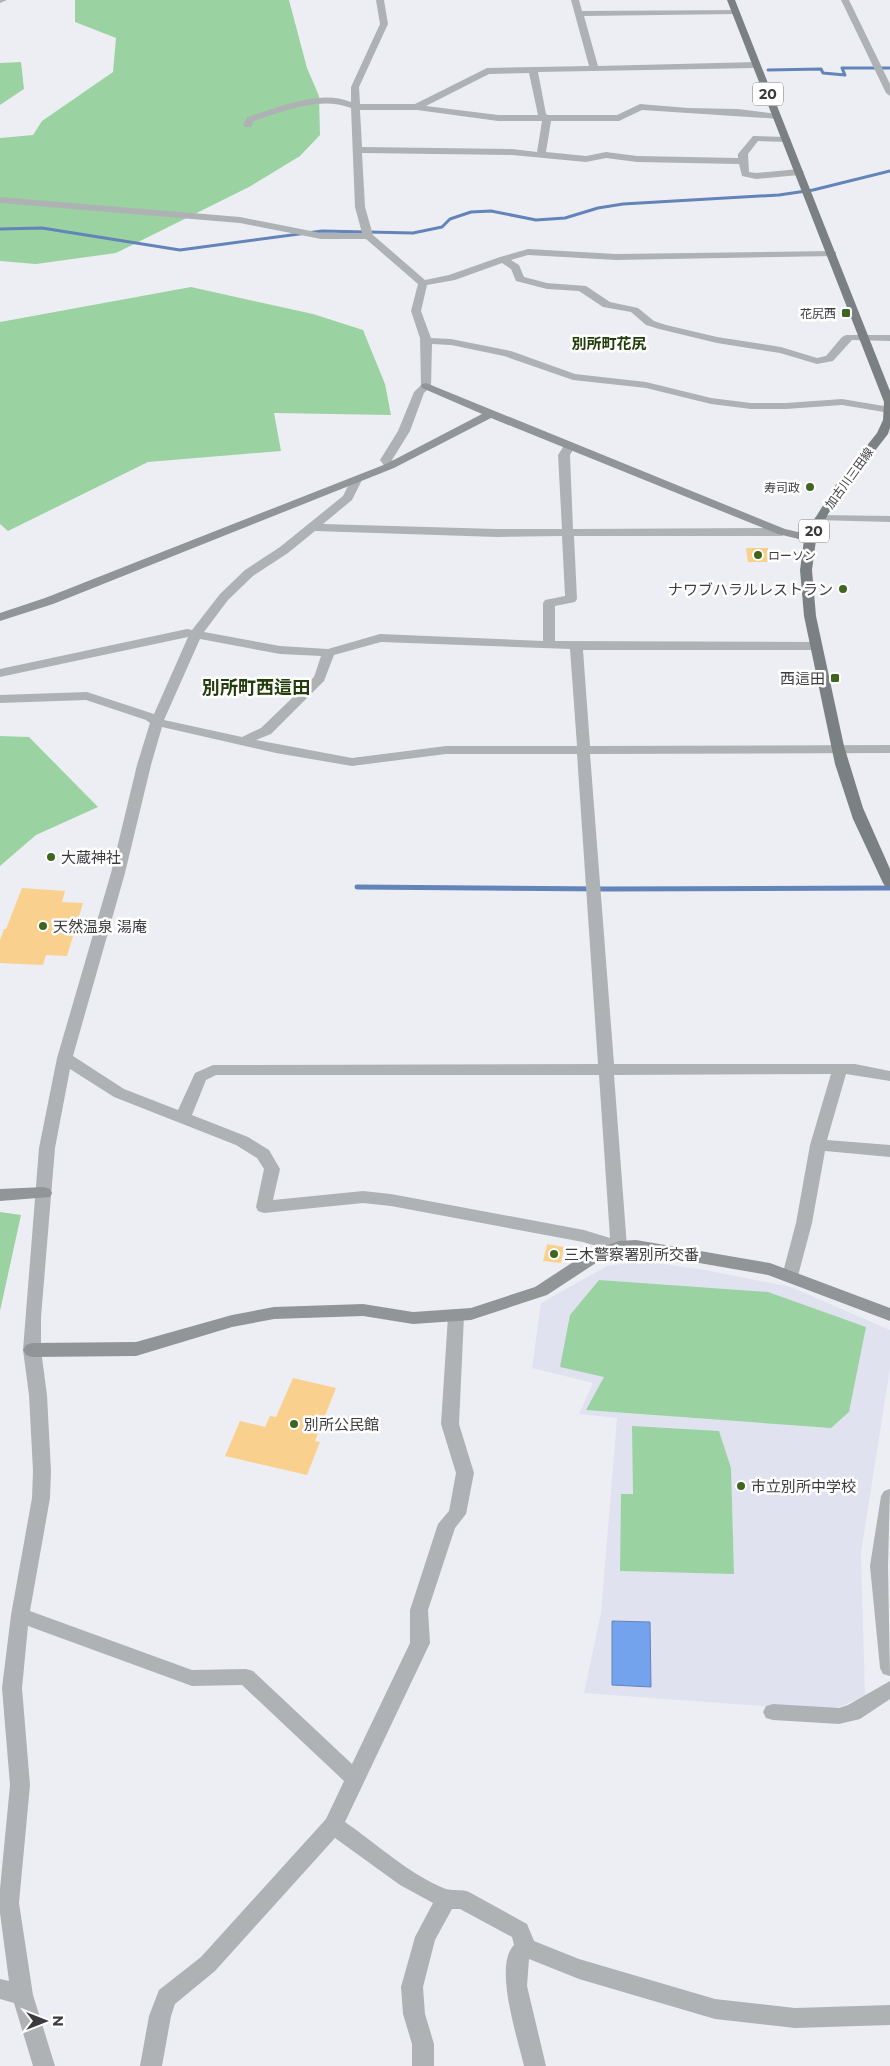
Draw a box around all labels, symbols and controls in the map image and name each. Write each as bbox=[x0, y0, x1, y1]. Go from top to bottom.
road number: 20 bbox=[753, 82, 783, 106]
place label: 花尻西 bbox=[800, 306, 836, 321]
marker: 花尻西 bbox=[840, 307, 852, 319]
district label: 別所町花尻 bbox=[571, 334, 647, 353]
street label: 加古川三田線 bbox=[822, 444, 876, 512]
place label: 寿司政 bbox=[764, 480, 800, 495]
marker: 寿司政 bbox=[804, 481, 816, 493]
road number: 20 bbox=[799, 520, 829, 542]
place label: ローソン bbox=[768, 548, 816, 563]
marker: ローソン bbox=[752, 549, 764, 561]
place label: ナワブハラルレストラン bbox=[668, 580, 833, 599]
marker: ナワブハラルレストラン bbox=[837, 583, 849, 595]
place label: 西這田 bbox=[780, 669, 825, 688]
marker: 西這田 bbox=[829, 672, 841, 684]
district label: 別所町西這田 bbox=[202, 677, 310, 699]
place label: 大蔵神社 bbox=[61, 848, 121, 867]
marker: 大蔵神社 bbox=[45, 851, 57, 863]
place label: 天然温泉 湯庵 bbox=[53, 917, 147, 936]
marker: 天然温泉 湯庵 bbox=[37, 920, 49, 932]
place label: 三木警察署別所交番 bbox=[564, 1245, 699, 1264]
marker: 三木警察署別所交番 bbox=[548, 1248, 560, 1260]
place label: 別所公民館 bbox=[304, 1415, 379, 1434]
marker: 別所公民館 bbox=[288, 1418, 300, 1430]
place label: 市立別所中学校 bbox=[751, 1477, 856, 1496]
marker: 市立別所中学校 bbox=[735, 1480, 747, 1492]
north arrow bbox=[20, 1996, 70, 2046]
text: N bbox=[49, 2015, 67, 2027]

